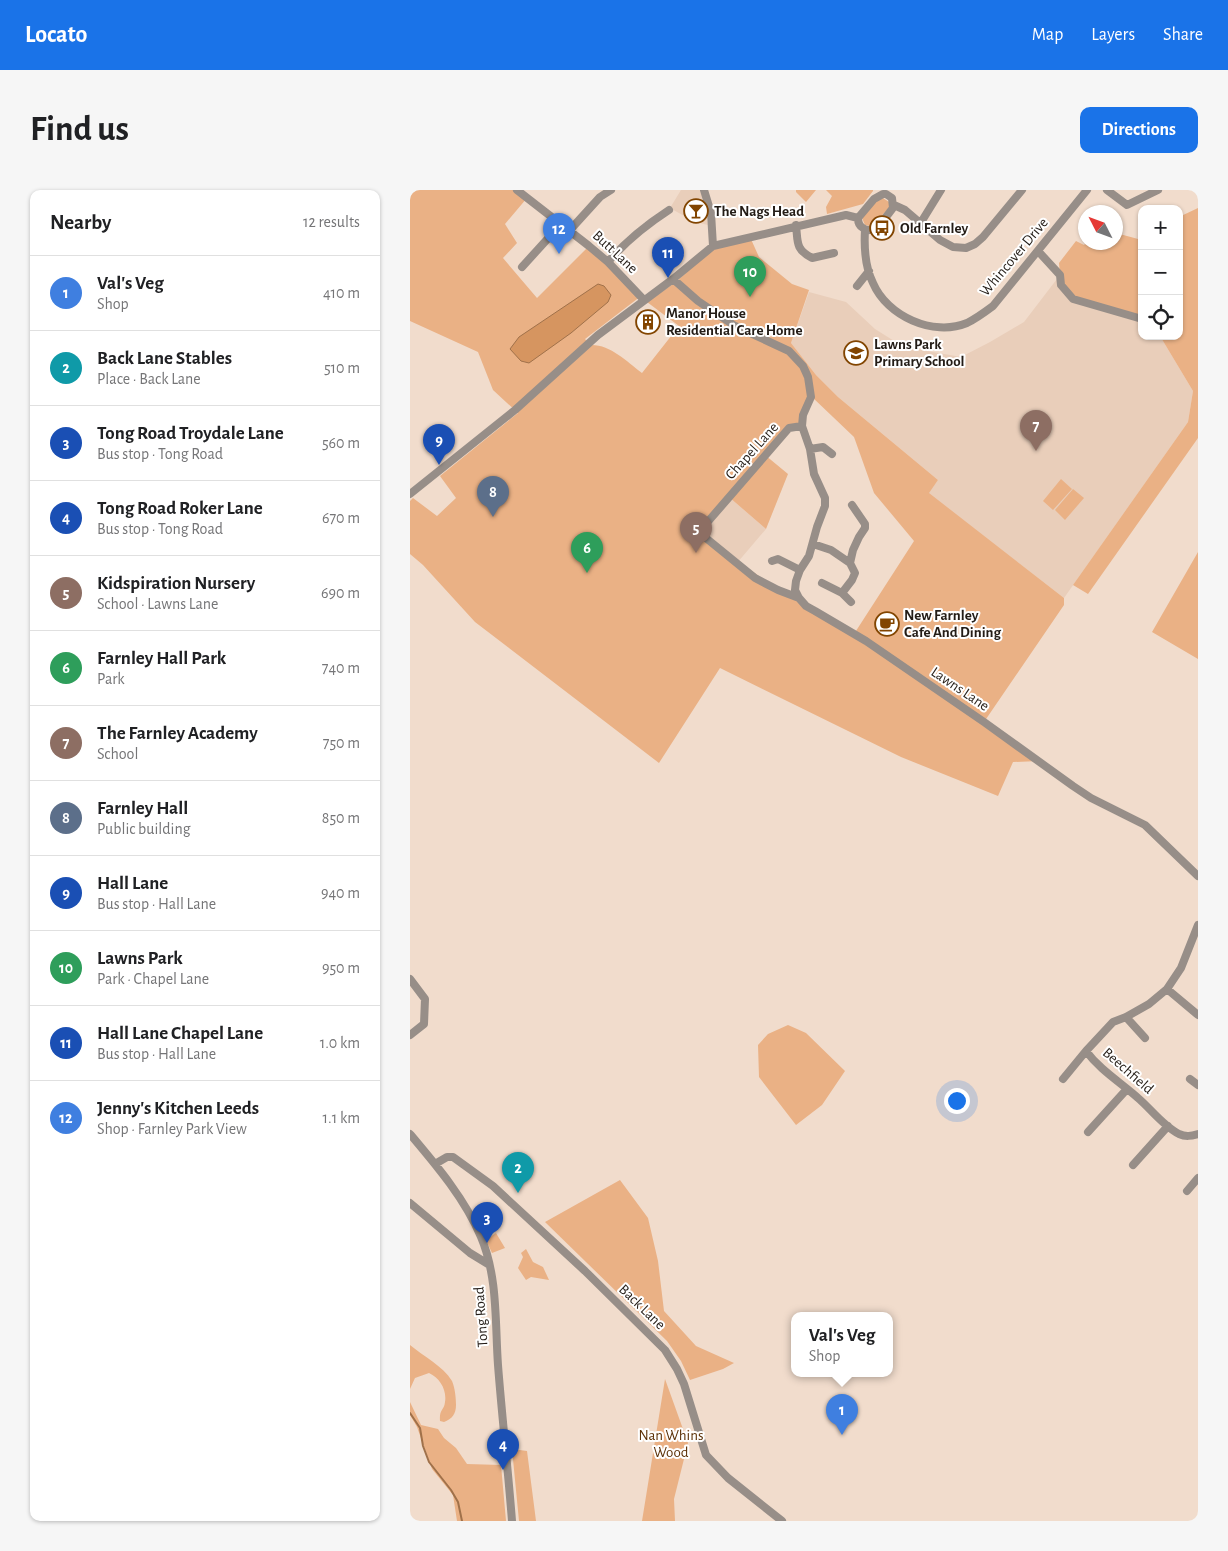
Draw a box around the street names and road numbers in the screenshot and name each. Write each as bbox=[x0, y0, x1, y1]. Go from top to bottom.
street label: Whincover Drive bbox=[977, 215, 1051, 299]
street label: Butt Lane bbox=[590, 228, 640, 276]
street label: Chapel Lane bbox=[723, 420, 781, 482]
street label: Lawns Lane bbox=[928, 664, 992, 714]
street label: Beechfield bbox=[1100, 1045, 1156, 1097]
street label: Back Lane bbox=[616, 1282, 668, 1333]
street label: Tong Road bbox=[471, 1286, 491, 1348]

